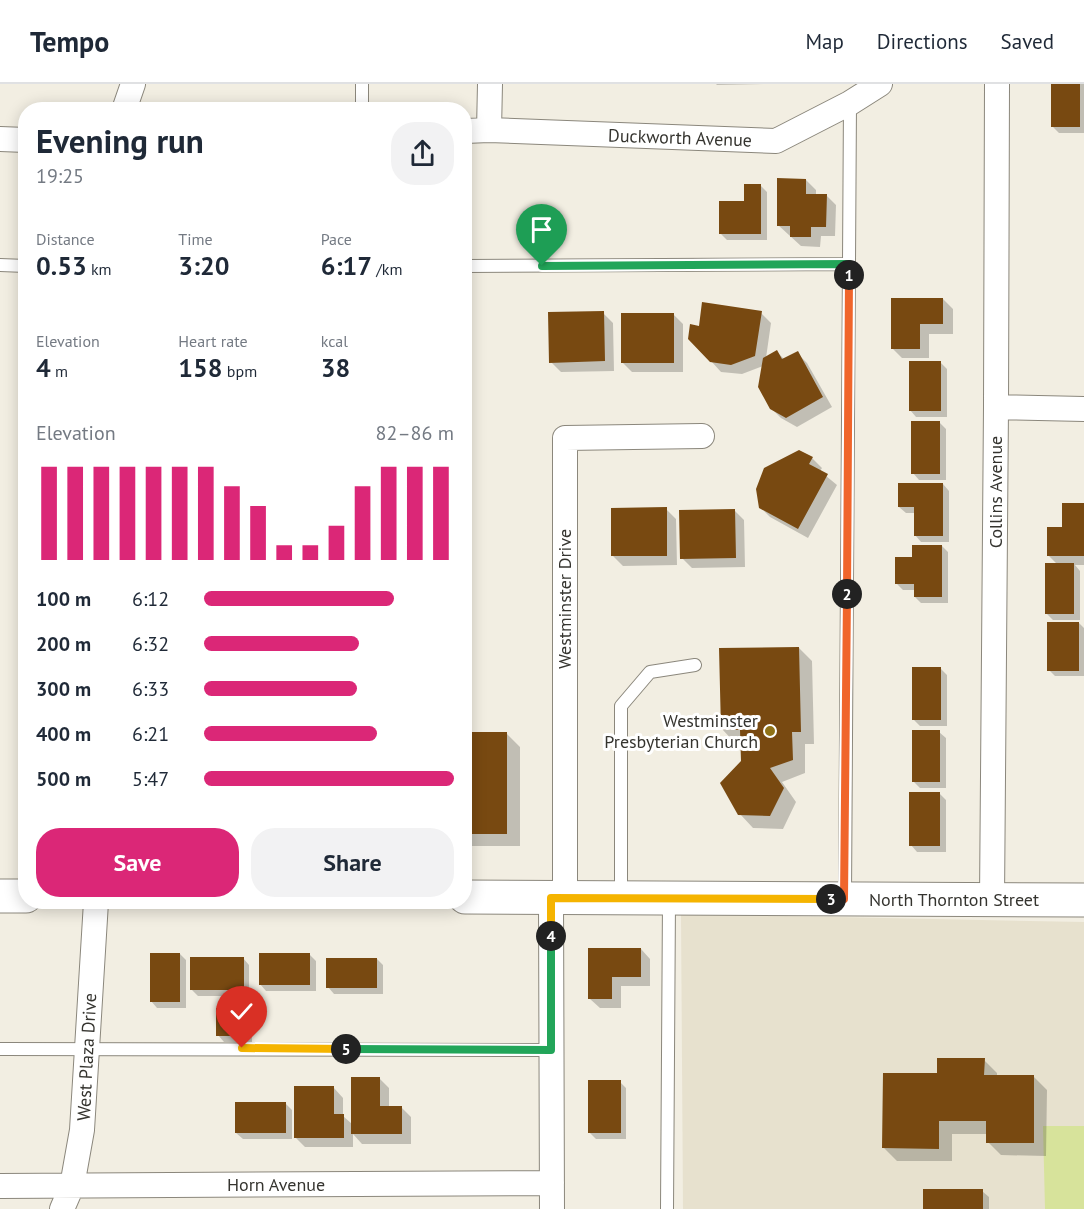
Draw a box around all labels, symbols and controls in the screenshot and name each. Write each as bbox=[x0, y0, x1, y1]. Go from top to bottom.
text: Tempo bbox=[30, 23, 109, 60]
text: Map bbox=[805, 28, 844, 55]
text: Directions bbox=[877, 28, 968, 55]
text: Saved bbox=[1001, 28, 1054, 55]
text: Evening run bbox=[36, 119, 204, 162]
button: share bbox=[391, 122, 454, 185]
street label: Duckworth Avenue bbox=[608, 123, 752, 152]
text: 19:25 bbox=[36, 163, 84, 189]
pin bbox=[516, 204, 567, 266]
icon: arrive bbox=[525, 213, 558, 246]
text: Distance bbox=[36, 229, 95, 249]
text: Time bbox=[178, 229, 213, 249]
text: Pace bbox=[321, 229, 352, 249]
text: 0.53 bbox=[36, 249, 87, 282]
text: 3:20 bbox=[178, 249, 230, 282]
text: 6:17 bbox=[321, 249, 372, 282]
text: km bbox=[87, 259, 112, 279]
text: /km bbox=[372, 259, 402, 279]
pin: 1 bbox=[834, 260, 864, 290]
text: 1 bbox=[844, 265, 854, 285]
text: Elevation bbox=[36, 331, 100, 351]
text: Heart rate bbox=[178, 331, 248, 351]
text: kcal bbox=[321, 331, 348, 351]
text: 4 bbox=[36, 351, 51, 384]
text: 158 bbox=[178, 351, 223, 384]
text: 38 bbox=[321, 351, 350, 384]
text: m bbox=[51, 361, 68, 381]
text: bpm bbox=[223, 361, 257, 381]
text: Elevation bbox=[36, 420, 116, 446]
text: 82–86 m bbox=[376, 420, 454, 446]
street label: Collins Avenue bbox=[984, 436, 1007, 548]
street label: Westminster Drive bbox=[553, 529, 576, 669]
pin: 2 bbox=[832, 579, 862, 609]
text: 2 bbox=[842, 584, 852, 604]
text: 100 m bbox=[36, 586, 91, 612]
text: 6:12 bbox=[132, 586, 169, 612]
text: 200 m bbox=[36, 631, 91, 657]
text: 6:32 bbox=[132, 631, 169, 657]
text: 300 m bbox=[36, 676, 91, 702]
text: 6:33 bbox=[132, 676, 169, 702]
place label: Westminster Presbyterian Church bbox=[604, 709, 758, 753]
text: 400 m bbox=[36, 721, 91, 747]
text: 6:21 bbox=[132, 721, 169, 747]
marker: Westminster Presbyterian Church bbox=[763, 724, 777, 738]
text: 500 m bbox=[36, 766, 91, 792]
text: 5:47 bbox=[132, 766, 169, 792]
button: Save bbox=[36, 828, 239, 897]
button: Share bbox=[251, 828, 454, 897]
pin: 3 bbox=[816, 884, 846, 914]
street label: North Thornton Street bbox=[869, 888, 1039, 911]
text: 3 bbox=[826, 889, 836, 909]
pin: 4 bbox=[536, 921, 566, 951]
text: 4 bbox=[546, 926, 556, 946]
pin bbox=[216, 986, 267, 1048]
street label: West Plaza Drive bbox=[72, 992, 101, 1122]
icon: check bbox=[225, 995, 258, 1028]
pin: 5 bbox=[331, 1034, 361, 1064]
text: 5 bbox=[341, 1039, 351, 1059]
street label: Horn Avenue bbox=[227, 1173, 325, 1196]

